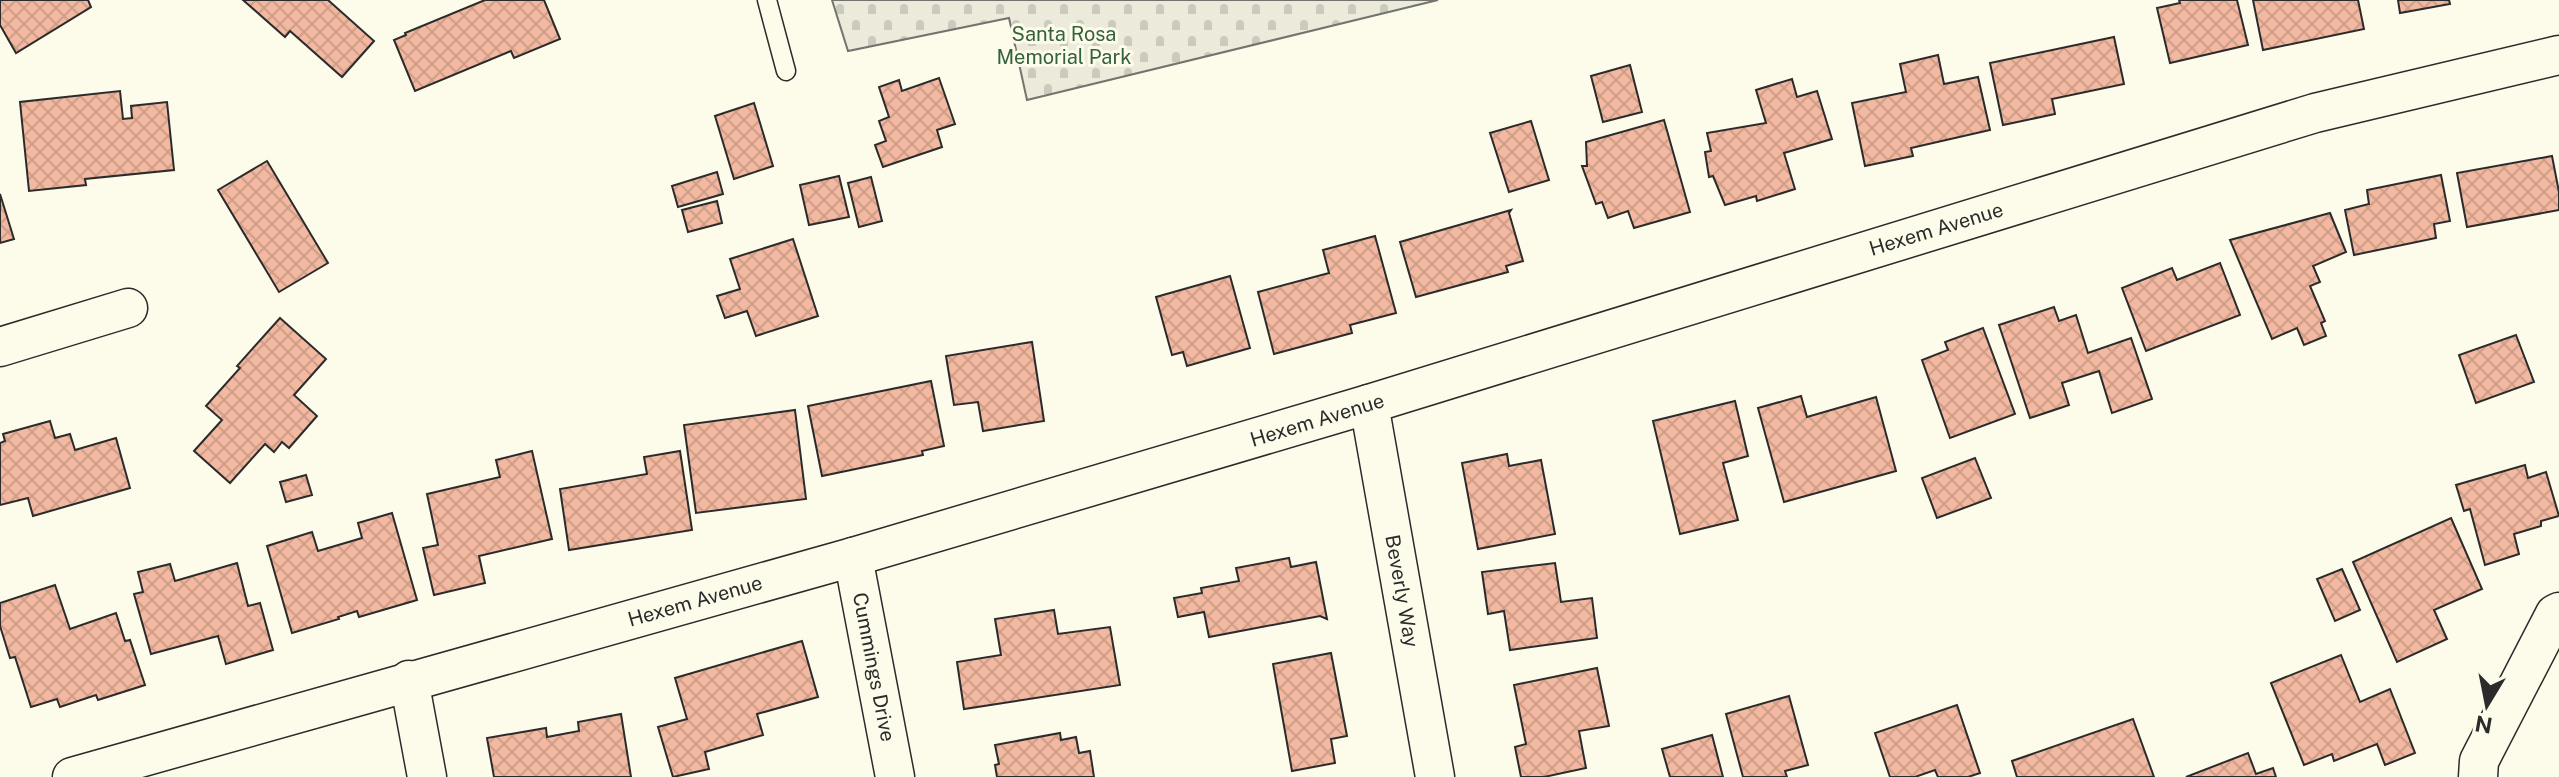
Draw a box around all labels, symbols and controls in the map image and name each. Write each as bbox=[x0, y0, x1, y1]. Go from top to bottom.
park label: Santa Rosa Memorial Park bbox=[997, 22, 1131, 69]
street label: Hexem Avenue bbox=[1866, 197, 2006, 261]
street label: Hexem Avenue bbox=[1247, 388, 1387, 452]
street label: Beverly Way bbox=[1380, 533, 1424, 649]
street label: Hexem Avenue bbox=[625, 570, 765, 632]
street label: Cummings Drive bbox=[848, 590, 900, 744]
north arrow bbox=[2447, 665, 2527, 745]
text: N bbox=[2473, 710, 2494, 739]

